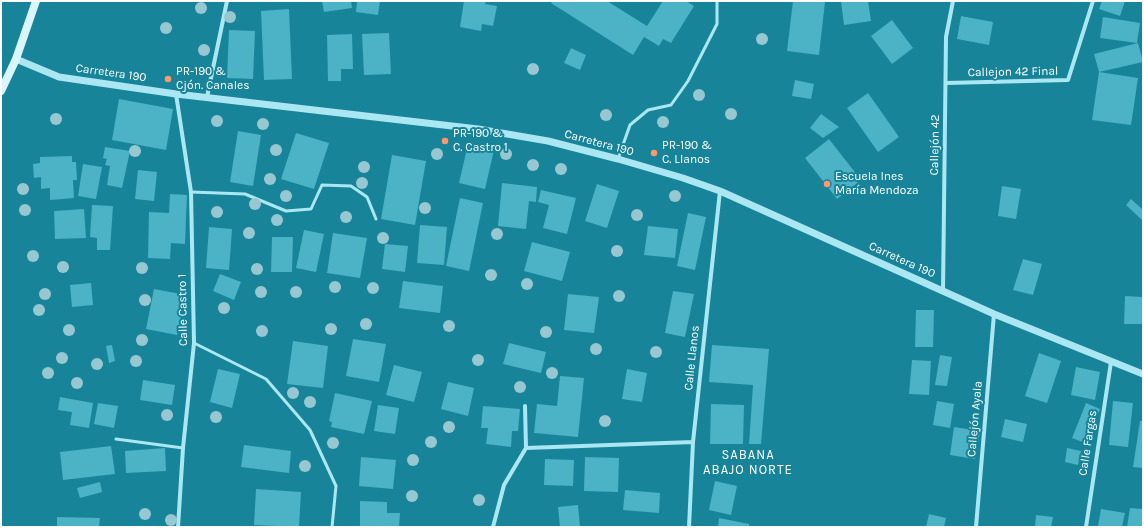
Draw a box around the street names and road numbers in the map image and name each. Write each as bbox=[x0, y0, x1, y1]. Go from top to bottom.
street label: Carretera 190 bbox=[75, 61, 147, 85]
street label: Callejon 42 Final bbox=[967, 64, 1059, 80]
street label: Callejón 42 bbox=[927, 114, 943, 176]
street label: Carretera 190 bbox=[563, 127, 635, 159]
street label: Carretera 190 bbox=[866, 239, 938, 281]
street label: Calle Castro 1 bbox=[175, 274, 191, 346]
street label: Calle Llanos bbox=[681, 325, 703, 391]
street label: Callejón Ayala bbox=[965, 381, 985, 457]
street label: Calle Fargas bbox=[1076, 409, 1100, 477]

